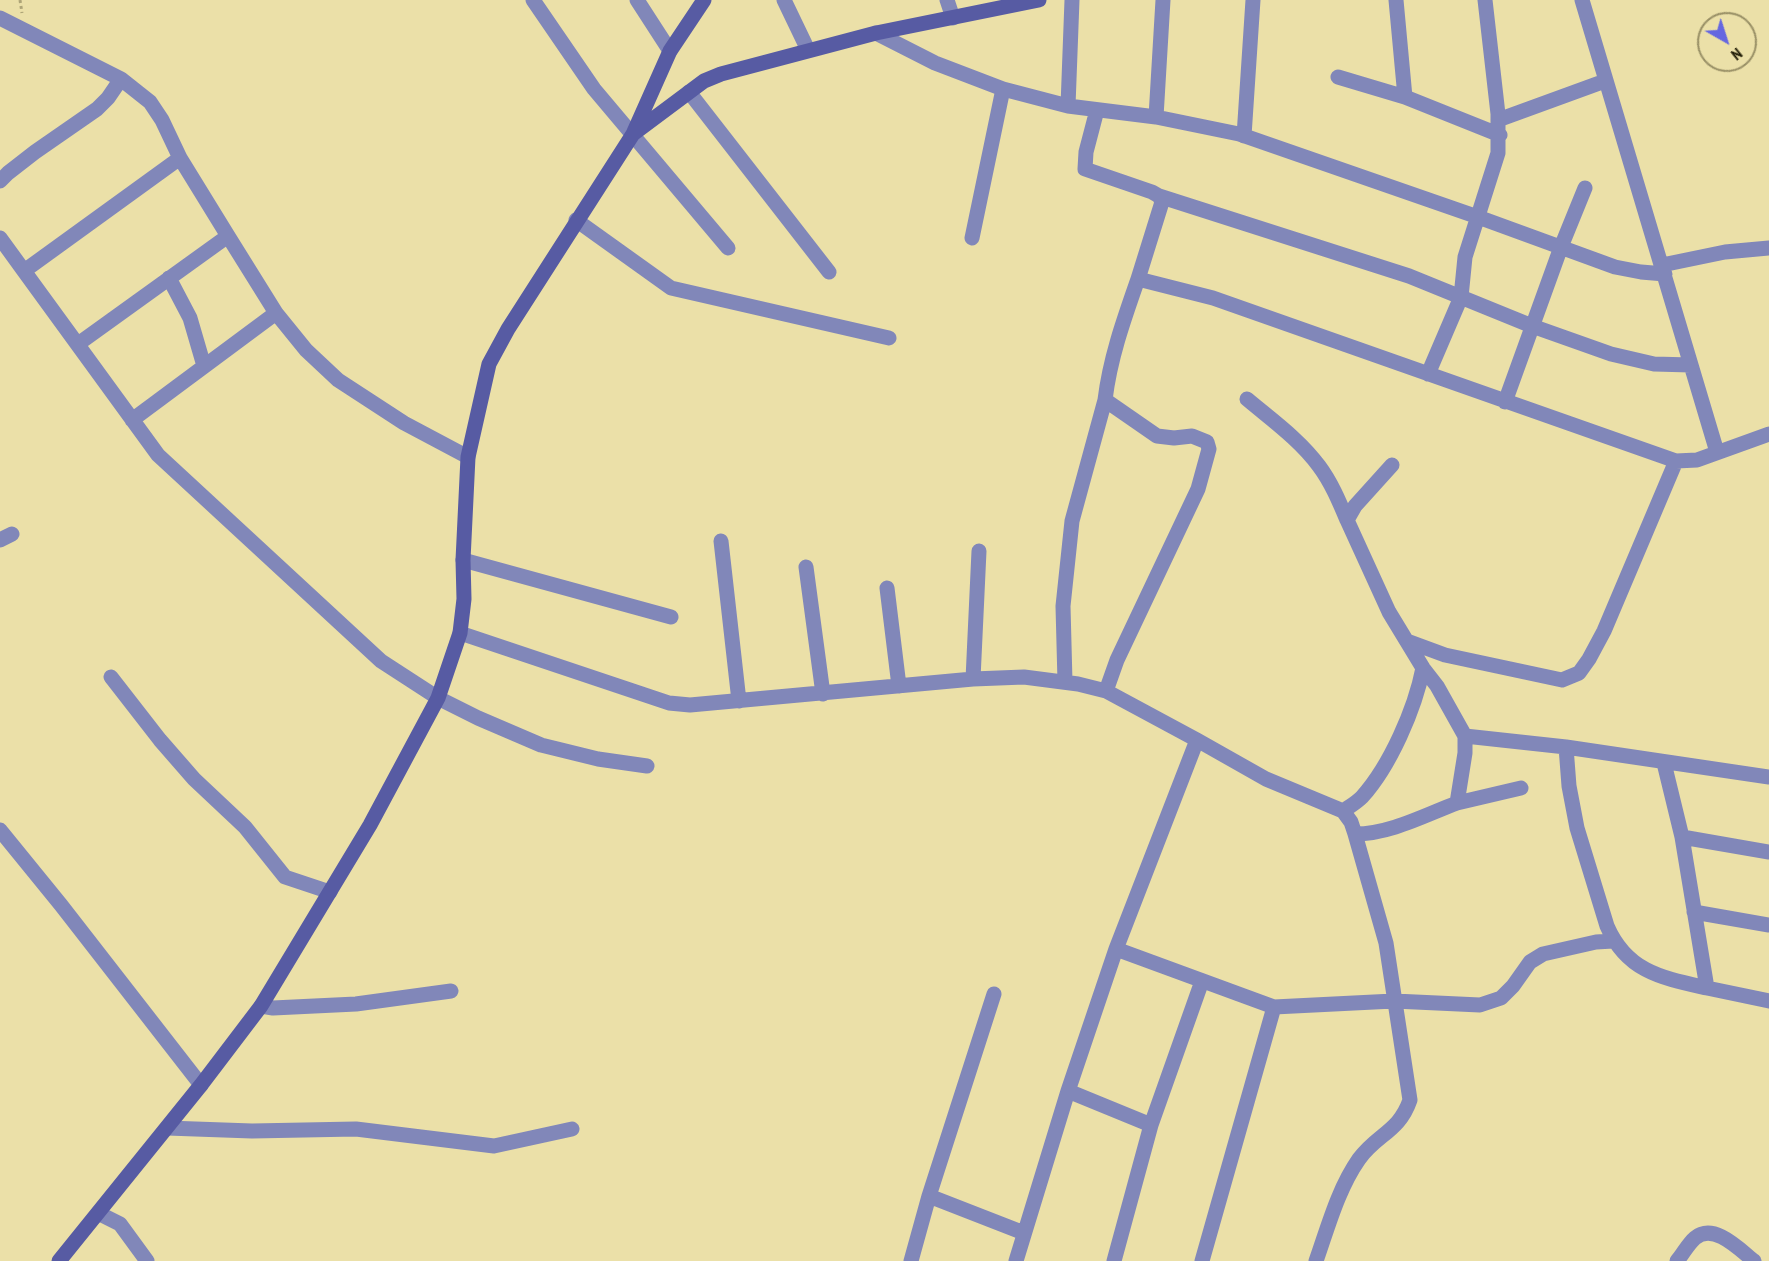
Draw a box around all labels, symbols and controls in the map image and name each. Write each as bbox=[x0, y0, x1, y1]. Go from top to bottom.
north arrow bbox=[1697, 12, 1757, 72]
text: N bbox=[1727, 44, 1747, 65]

